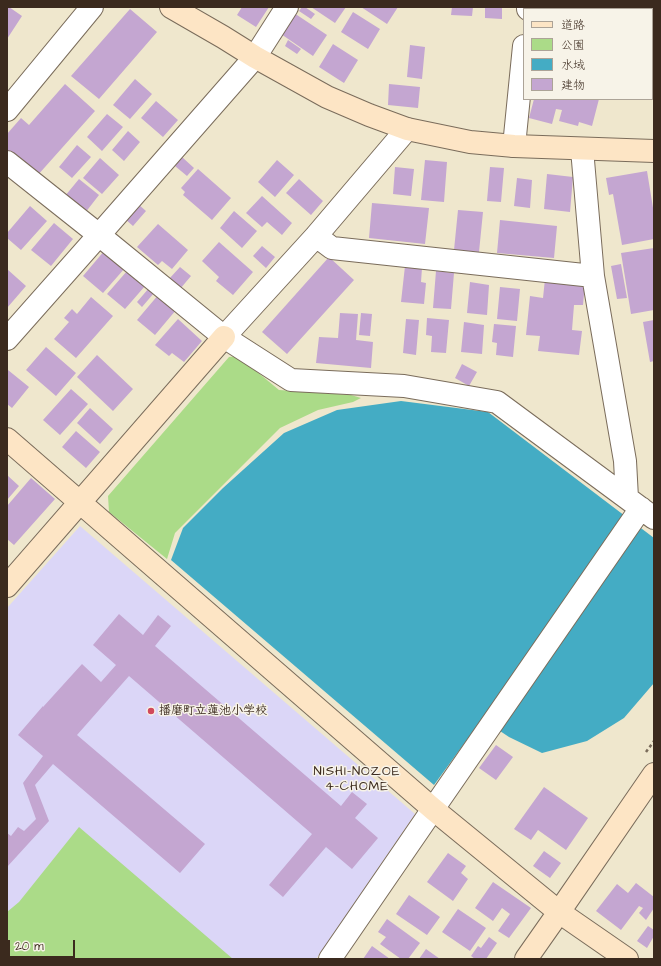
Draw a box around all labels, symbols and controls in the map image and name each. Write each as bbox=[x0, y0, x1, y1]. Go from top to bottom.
legend bbox=[523, 8, 653, 100]
text: 道路 bbox=[561, 17, 585, 34]
text: 公園 bbox=[561, 37, 585, 54]
text: 水域 bbox=[561, 57, 585, 74]
text: 建物 bbox=[561, 77, 585, 94]
place label: 播磨町立蓮池小学校 bbox=[159, 704, 267, 718]
marker: 播磨町立蓮池小学校 bbox=[146, 706, 156, 716]
district label: NISHI-NOZOE 4-CHOME bbox=[314, 764, 400, 795]
scale bar bbox=[10, 932, 77, 958]
text: 20 m bbox=[15, 938, 44, 955]

